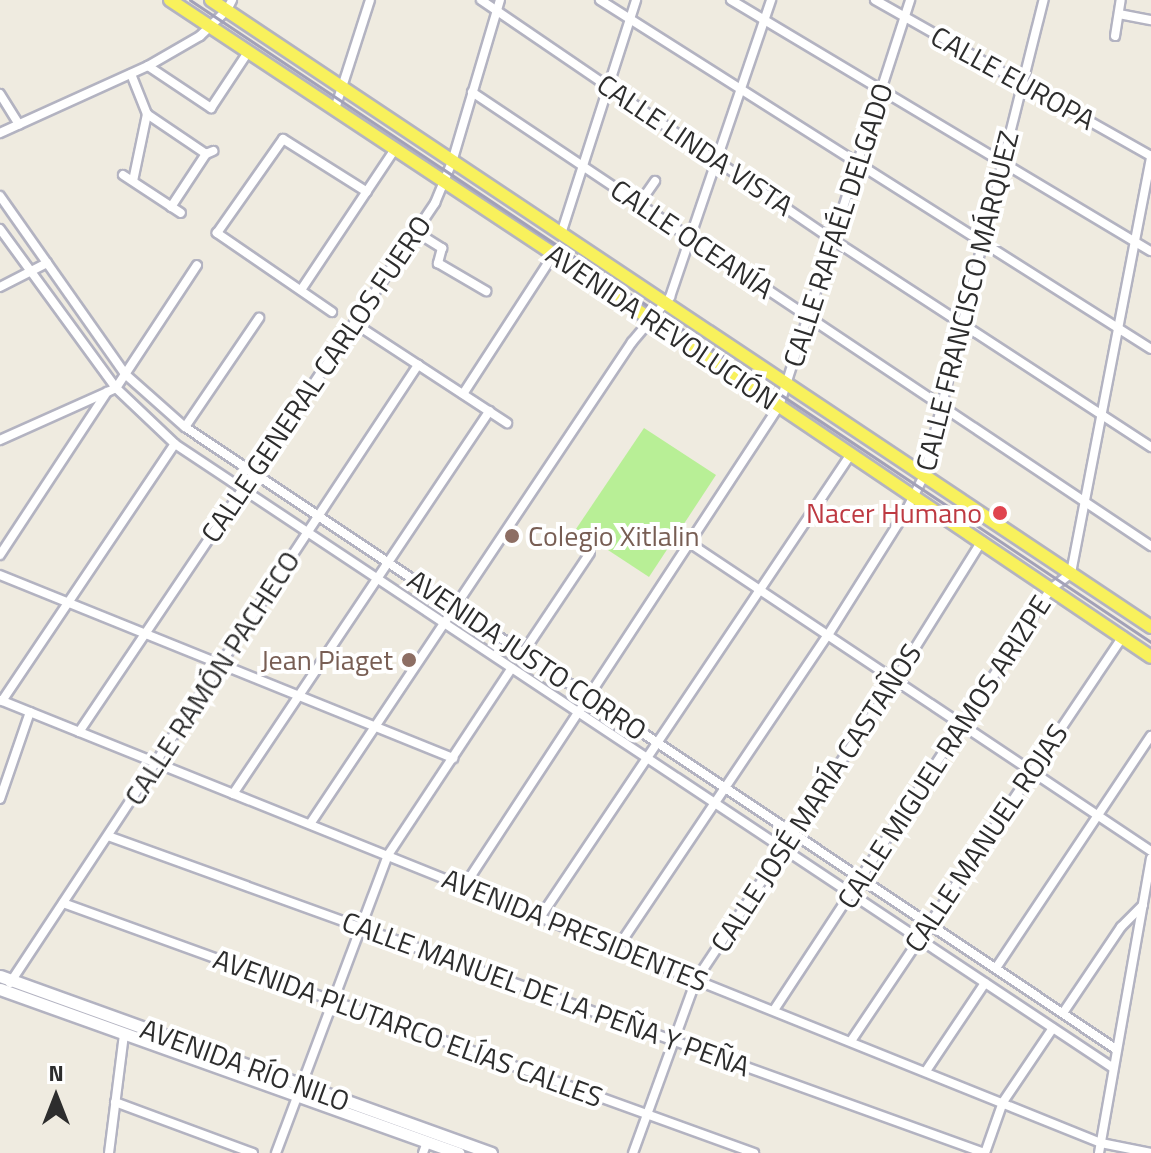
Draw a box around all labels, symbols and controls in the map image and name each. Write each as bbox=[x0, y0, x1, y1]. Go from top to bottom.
street label: CALLE EUROPA bbox=[925, 19, 1101, 137]
street label: CALLE LINDA VISTA bbox=[591, 67, 799, 223]
street label: CALLE RAFAÉL DELGADO bbox=[776, 79, 900, 371]
street label: CALLE FRANCISCO MÁRQUEZ bbox=[908, 128, 1026, 474]
street label: CALLE OCEANÍA bbox=[604, 172, 780, 306]
street label: CALLE GENERAL CARLOS FUERO bbox=[194, 209, 438, 549]
street label: AVENIDA REVOLUCIÓN bbox=[540, 237, 784, 417]
place label: Nacer Humano bbox=[806, 496, 982, 530]
marker: Nacer Humano bbox=[989, 502, 1011, 524]
place label: Colegio Xitlalin bbox=[528, 519, 700, 553]
marker: Colegio Xitlalin bbox=[503, 527, 521, 545]
street label: CALLE RAMÓN PACHECO bbox=[117, 545, 307, 811]
street label: AVENIDA JUSTO CORRO bbox=[401, 563, 653, 747]
street label: CALLE MIGUEL RAMOS ARIZPE bbox=[830, 589, 1058, 915]
street label: CALLE JOSÉ MARÍA CASTAÑOS bbox=[704, 638, 928, 958]
place label: Jean Piaget bbox=[261, 643, 393, 677]
marker: Jean Piaget bbox=[400, 651, 418, 669]
street label: CALLE MANUEL ROJAS bbox=[897, 718, 1075, 958]
street label: AVENIDA PRESIDENTES bbox=[437, 861, 713, 999]
street label: CALLE MANUEL DE LA PEÑA Y PEÑA bbox=[338, 904, 754, 1084]
street label: AVENIDA PLUTARCO ELÍAS CALLES bbox=[209, 942, 607, 1114]
street label: AVENIDA RÍO NILO bbox=[136, 1012, 354, 1118]
text: N bbox=[48, 1056, 64, 1090]
north arrow bbox=[16, 1057, 96, 1137]

